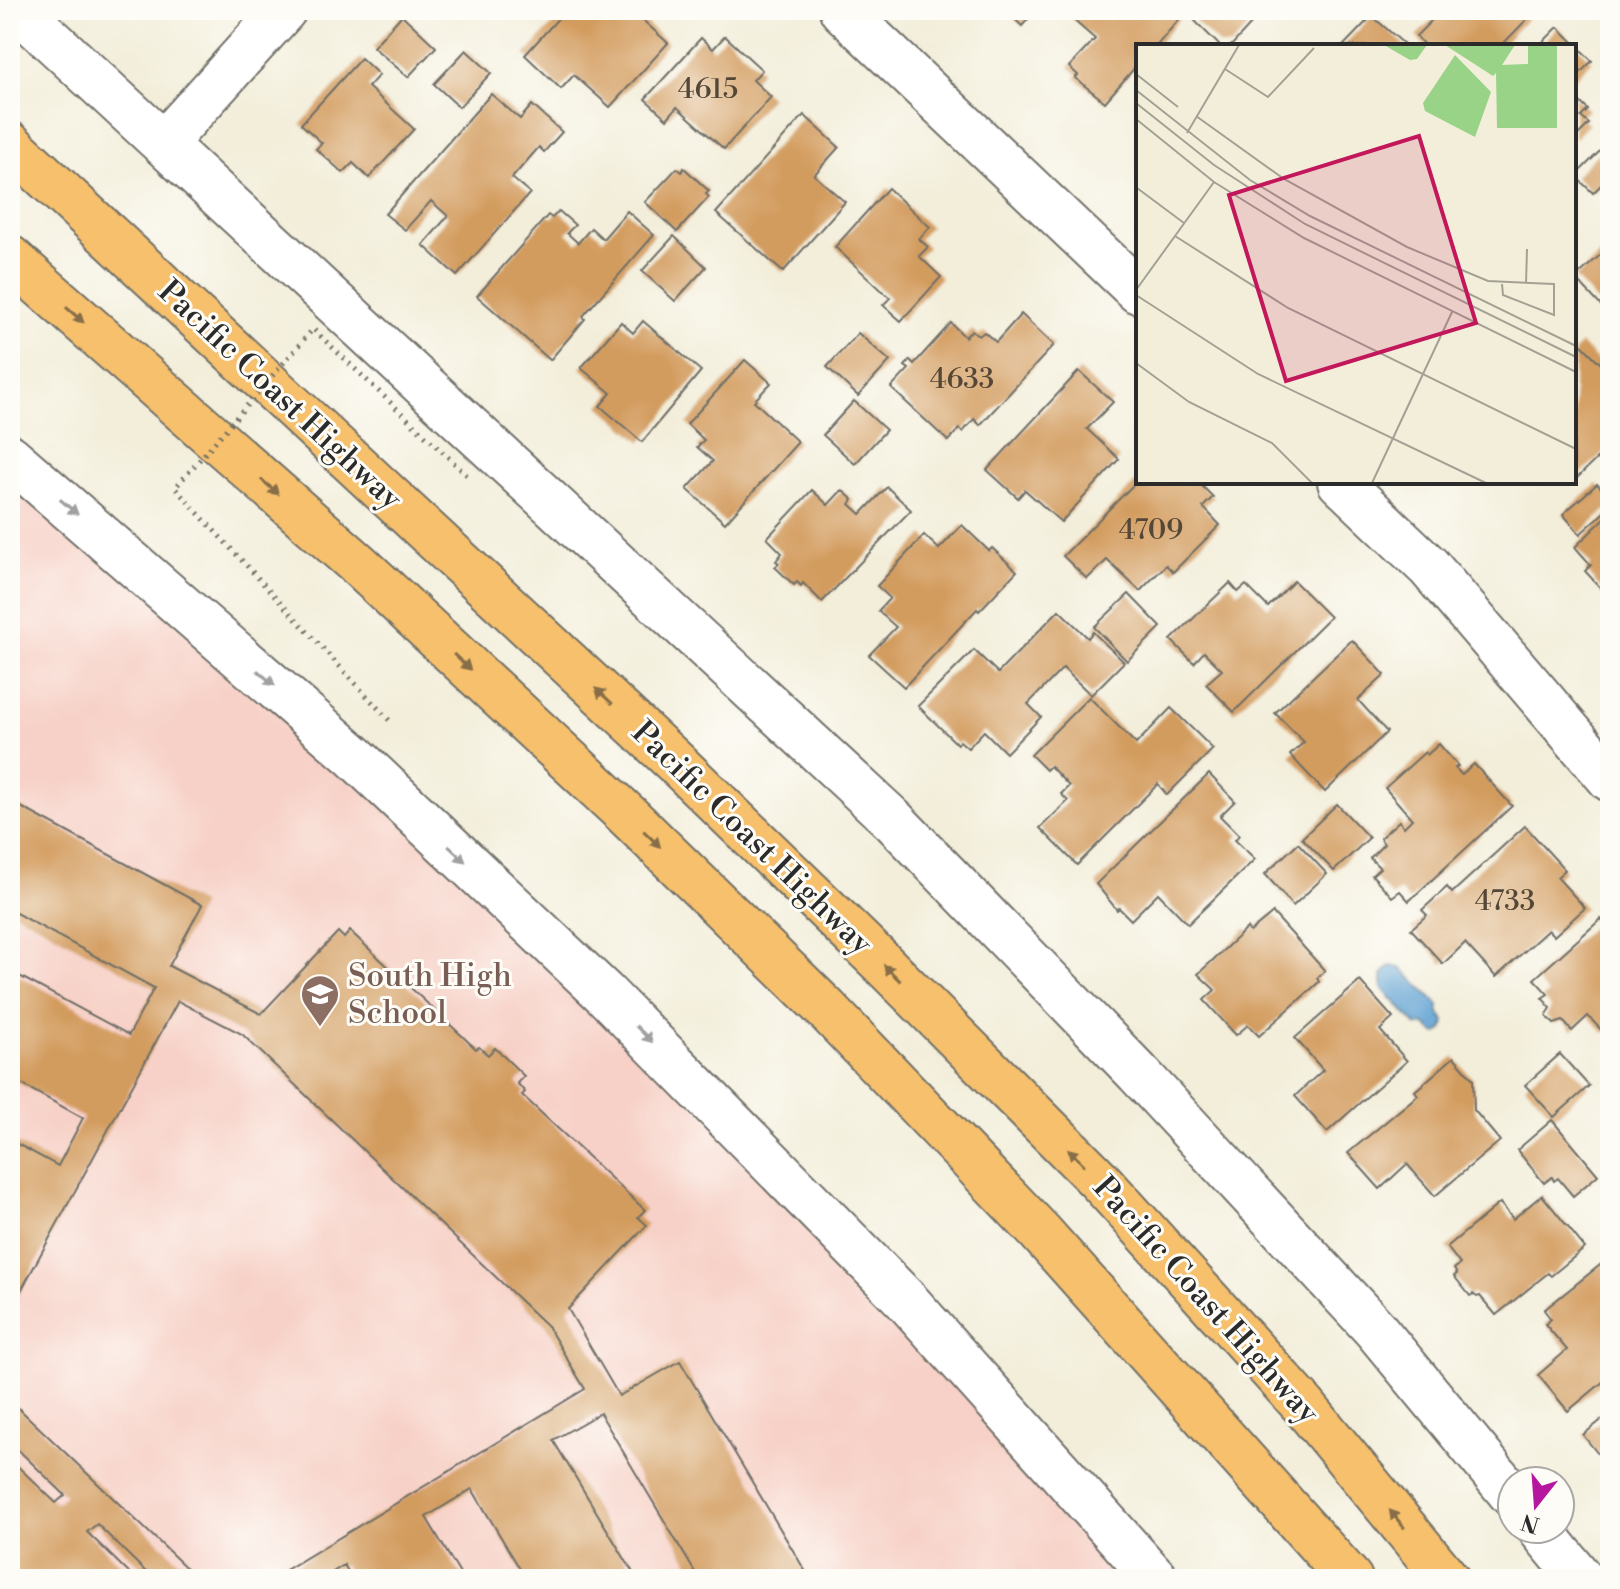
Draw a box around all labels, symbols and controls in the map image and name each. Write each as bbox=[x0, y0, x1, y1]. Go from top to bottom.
inset map bbox=[1136, 44, 1576, 484]
house number: 4615 bbox=[678, 72, 738, 107]
street label: Pacific Coast Highway bbox=[150, 272, 411, 519]
one-way arrow bbox=[64, 306, 84, 323]
house number: 4633 bbox=[930, 362, 994, 397]
one-way arrow bbox=[259, 478, 279, 495]
one-way arrow bbox=[59, 498, 79, 515]
house number: 4709 bbox=[1119, 513, 1183, 548]
one-way arrow bbox=[453, 652, 472, 670]
one-way arrow bbox=[255, 669, 275, 686]
one-way arrow bbox=[595, 687, 614, 705]
street label: Pacific Coast Highway bbox=[623, 713, 881, 964]
one-way arrow bbox=[642, 830, 661, 848]
one-way arrow bbox=[447, 844, 466, 862]
house number: 4733 bbox=[1475, 884, 1535, 919]
place label: South High School bbox=[348, 956, 512, 1033]
one-way arrow bbox=[883, 964, 902, 983]
school or university icon: South High School bbox=[299, 973, 341, 1028]
one-way arrow bbox=[634, 1024, 653, 1043]
one-way arrow bbox=[1067, 1148, 1086, 1167]
street label: Pacific Coast Highway bbox=[1084, 1168, 1328, 1432]
north arrow bbox=[1496, 1465, 1576, 1545]
text: N bbox=[1518, 1507, 1543, 1538]
one-way arrow bbox=[1389, 1509, 1406, 1529]

